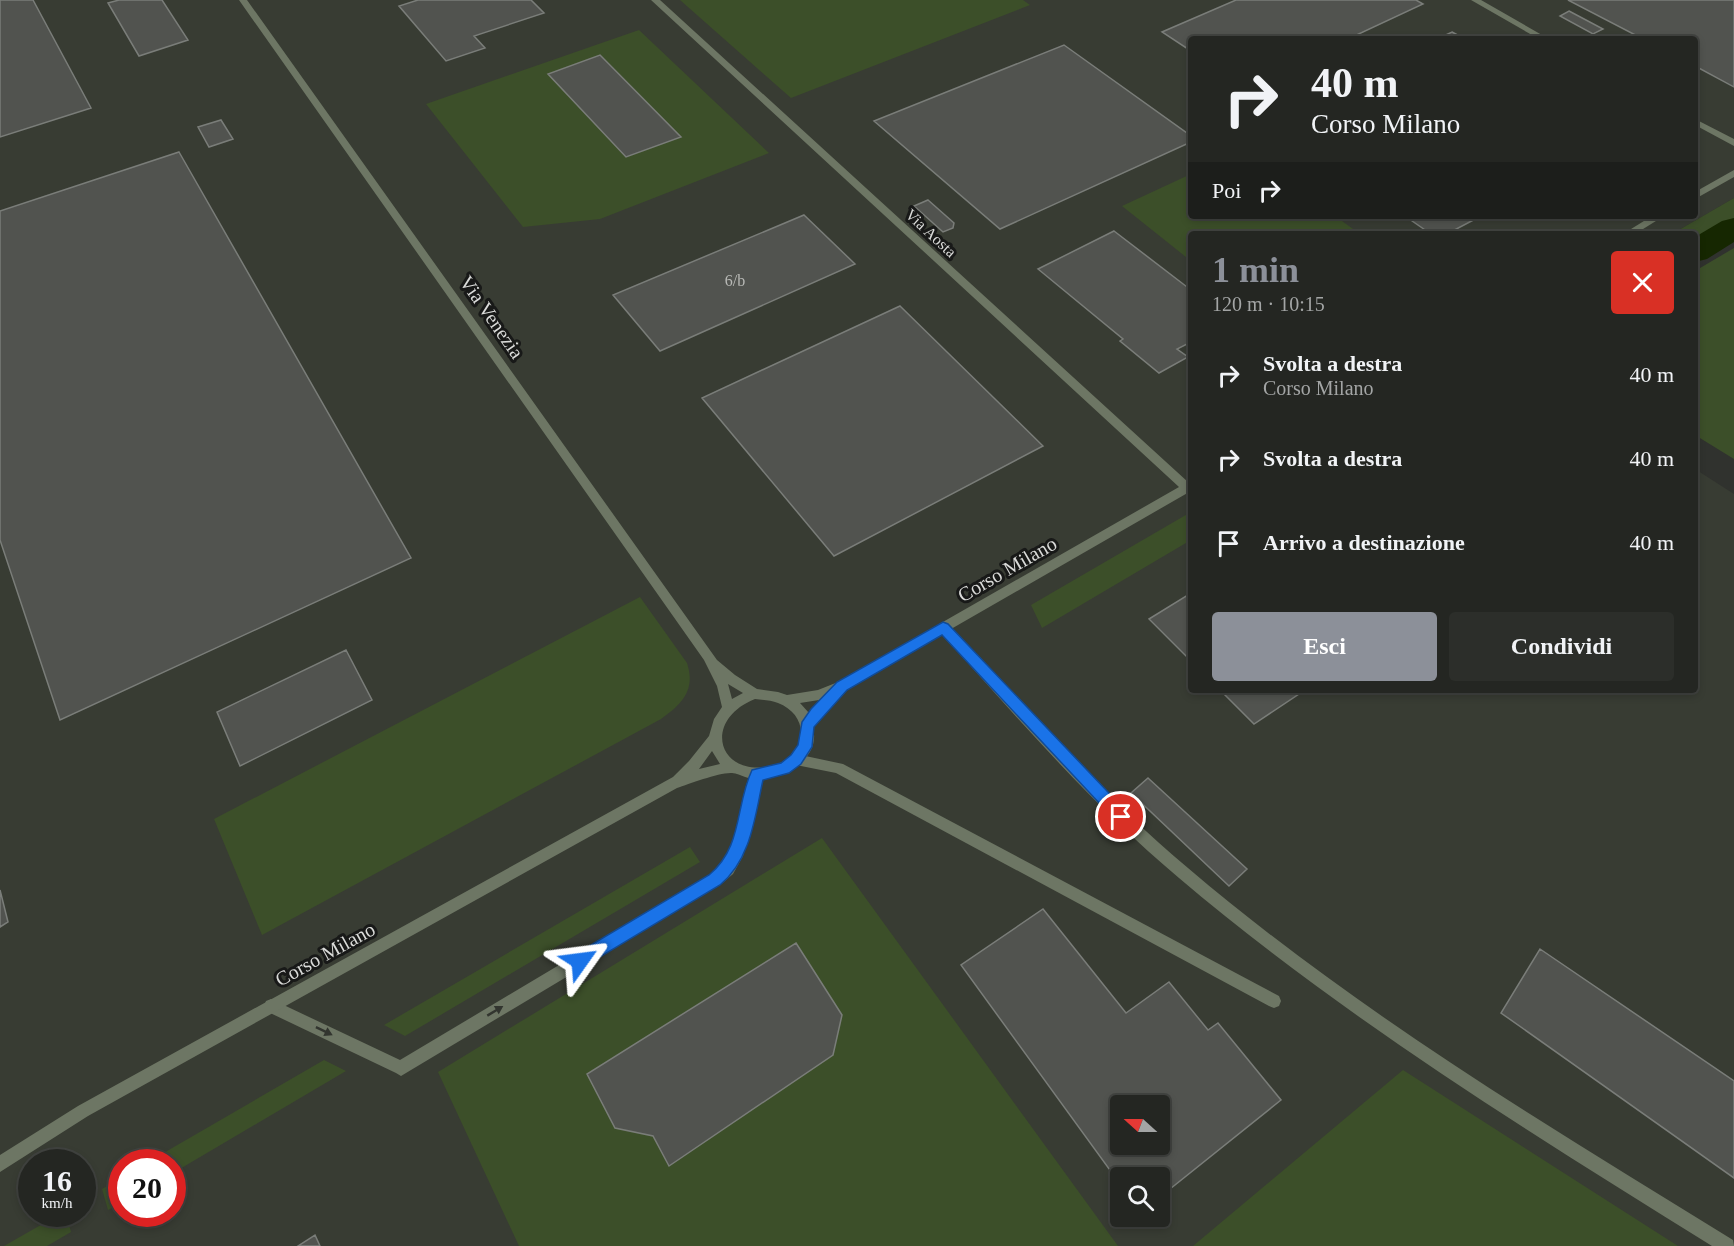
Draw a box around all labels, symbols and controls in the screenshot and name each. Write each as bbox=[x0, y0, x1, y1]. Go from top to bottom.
icon: right bbox=[1212, 60, 1290, 138]
text: 40 m bbox=[1311, 60, 1399, 106]
text: Corso Milano bbox=[1311, 109, 1460, 139]
icon: right bbox=[1253, 174, 1286, 207]
text: Poi bbox=[1212, 178, 1241, 203]
street label: Via Aosta bbox=[902, 205, 960, 261]
text: 1 min bbox=[1212, 250, 1299, 290]
button: close bbox=[1611, 251, 1674, 314]
street label: Via Venezia bbox=[456, 272, 528, 363]
house number: 6/b bbox=[725, 272, 745, 289]
text: 120 m · 10:15 bbox=[1212, 293, 1325, 315]
text: Svolta a destra bbox=[1263, 351, 1402, 376]
icon: right bbox=[1212, 359, 1245, 392]
text: 40 m bbox=[1629, 362, 1674, 387]
text: Corso Milano bbox=[1263, 377, 1374, 399]
icon: right bbox=[1212, 443, 1245, 476]
text: Svolta a destra bbox=[1263, 446, 1402, 471]
text: 40 m bbox=[1629, 446, 1674, 471]
icon: arrive bbox=[1212, 527, 1245, 560]
text: Arrivo a destinazione bbox=[1263, 530, 1465, 555]
text: 40 m bbox=[1629, 530, 1674, 555]
street label: Corso Milano bbox=[954, 532, 1060, 606]
button: Esci bbox=[1212, 612, 1437, 681]
button: Condividi bbox=[1449, 612, 1674, 681]
pin bbox=[1095, 791, 1146, 842]
icon: arrive bbox=[1104, 800, 1137, 833]
street label: Corso Milano bbox=[271, 918, 379, 990]
position arrow bbox=[548, 929, 612, 993]
one-way arrow bbox=[487, 1006, 503, 1017]
one-way arrow bbox=[315, 1026, 333, 1036]
north arrow bbox=[1110, 1095, 1170, 1155]
map controls bbox=[1110, 1095, 1170, 1227]
speed limit sign: 20 bbox=[108, 1149, 186, 1227]
text: 16 bbox=[42, 1164, 72, 1197]
button: search bbox=[1110, 1167, 1170, 1227]
text: km/h bbox=[42, 1195, 72, 1211]

